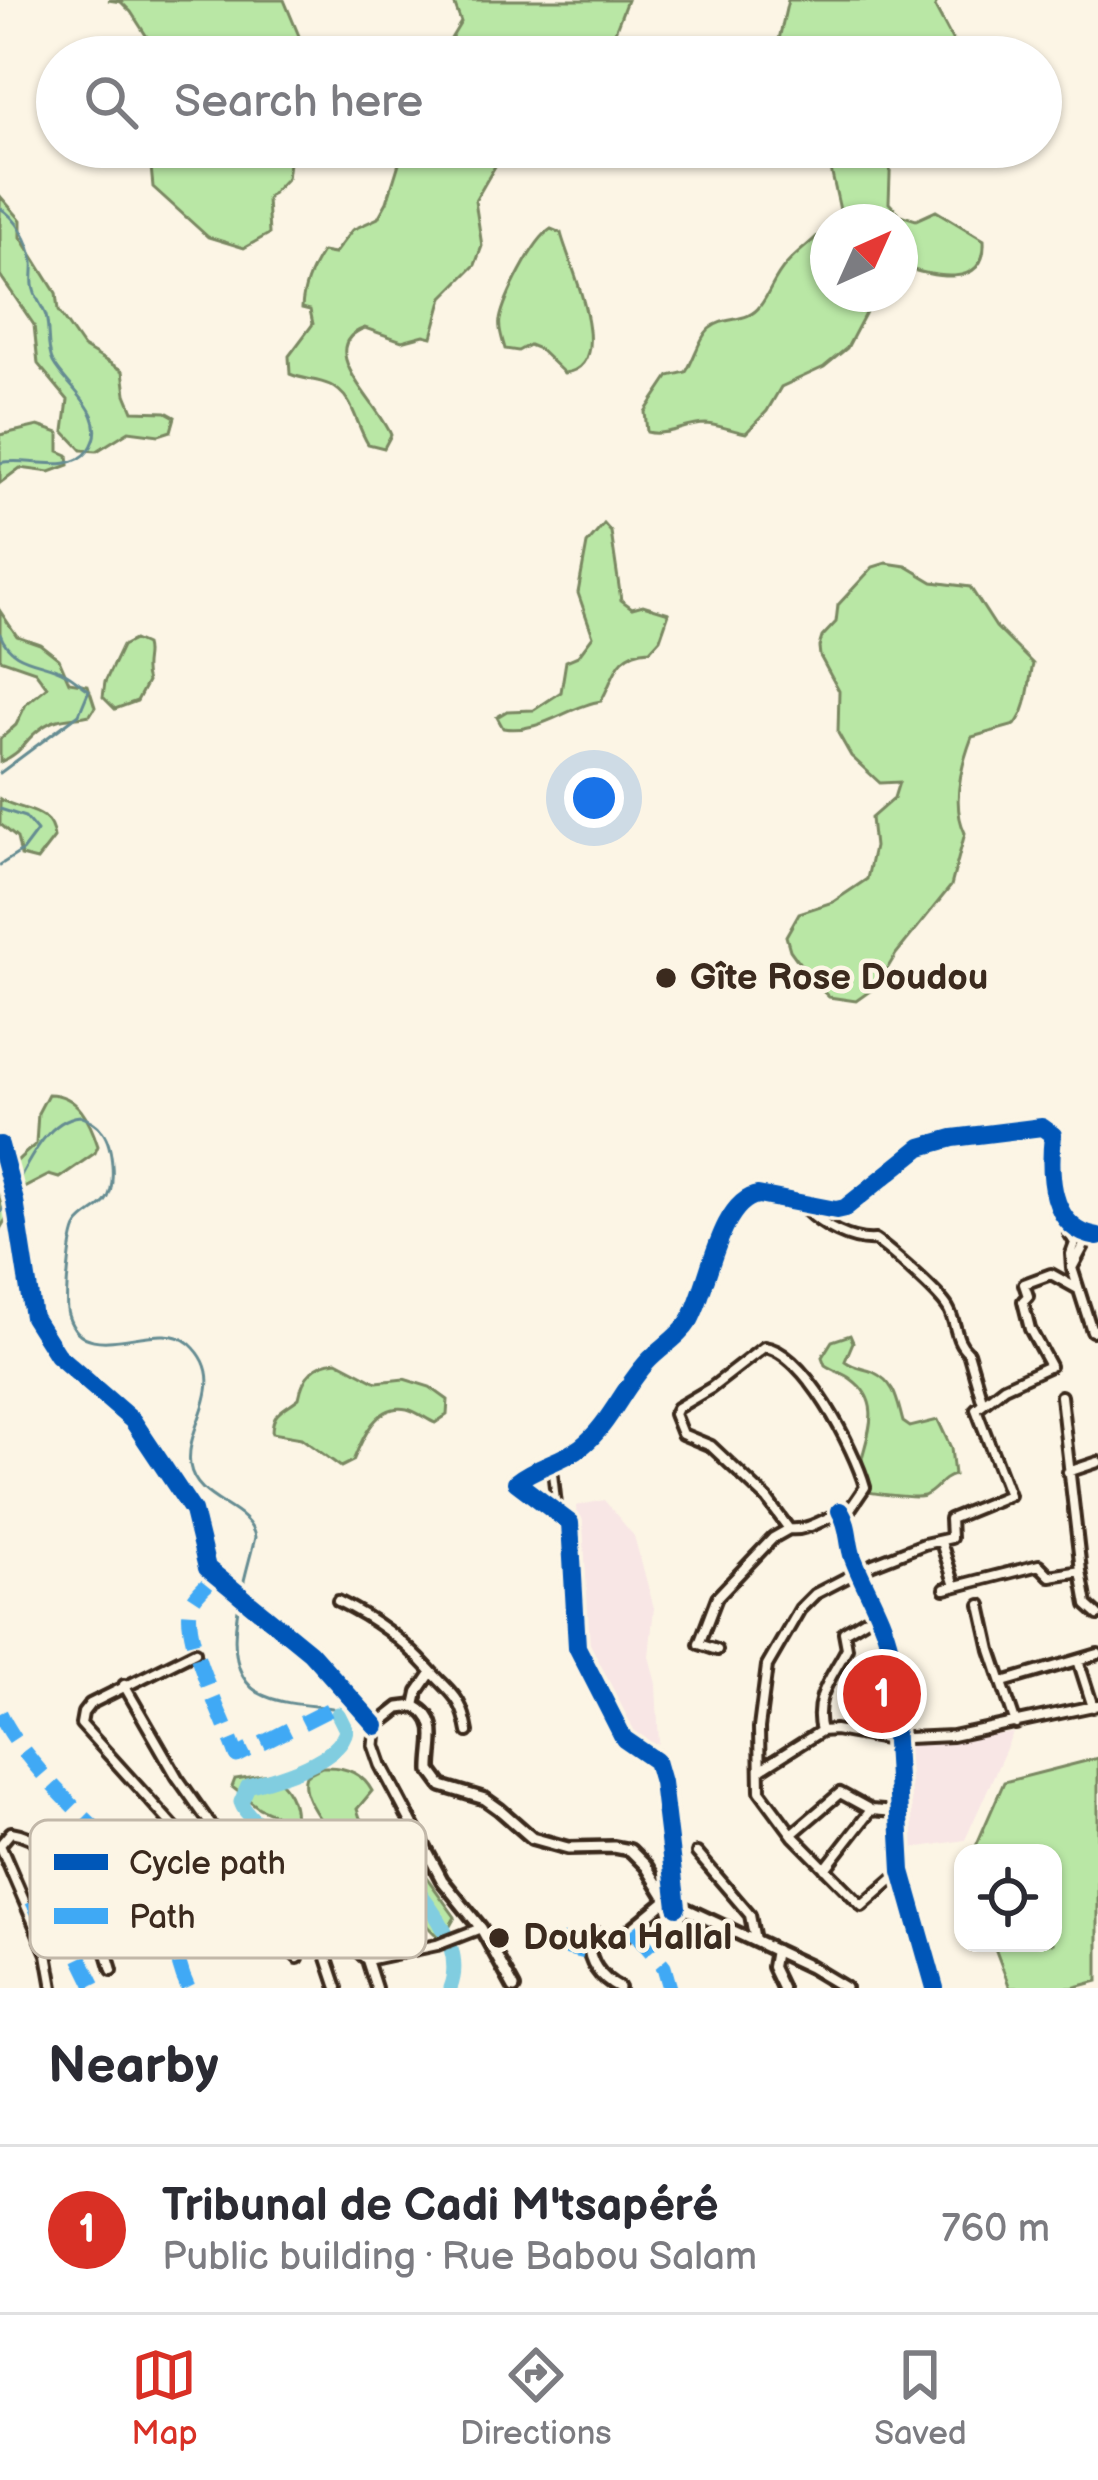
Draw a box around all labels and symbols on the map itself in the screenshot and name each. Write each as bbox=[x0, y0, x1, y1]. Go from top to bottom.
north arrow bbox=[810, 204, 918, 312]
your location bbox=[564, 768, 624, 828]
place label: Gîte Rose Doudou bbox=[690, 957, 988, 1000]
marker: Gîte Rose Doudou bbox=[653, 965, 679, 991]
pin: 1 bbox=[843, 1649, 921, 1739]
legend bbox=[30, 1820, 426, 1958]
text: Cycle path bbox=[129, 1844, 286, 1884]
text: Path bbox=[129, 1898, 196, 1938]
place label: Douka Hallal bbox=[523, 1917, 732, 1960]
marker: Douka Hallal bbox=[486, 1925, 512, 1951]

